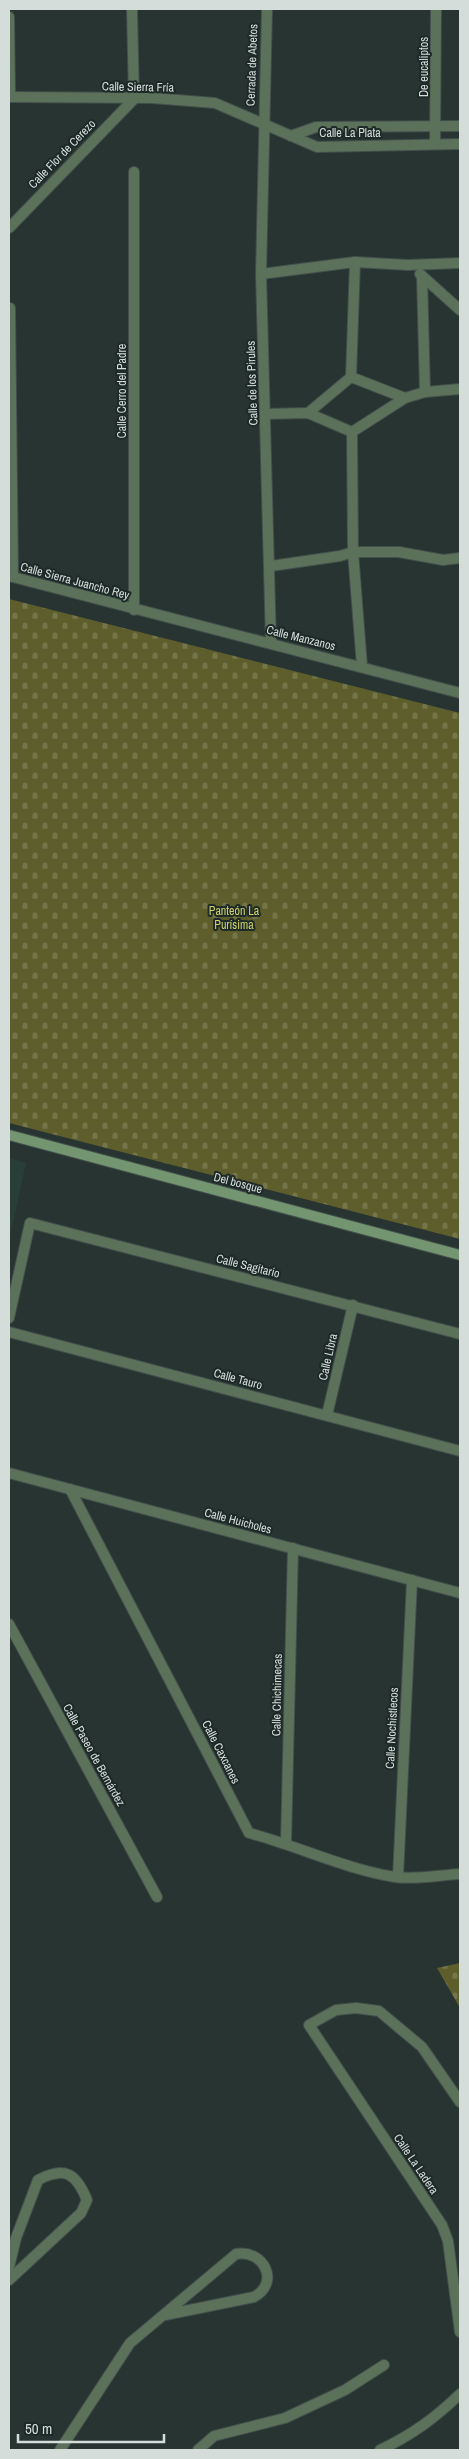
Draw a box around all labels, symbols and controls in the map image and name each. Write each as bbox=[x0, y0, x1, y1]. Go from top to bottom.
street label: Cerrada de Abetos bbox=[243, 24, 261, 106]
street label: De eucaliptos bbox=[416, 37, 432, 97]
street label: Calle Sierra Fría bbox=[102, 78, 175, 96]
street label: Calle Flor de Cerezo bbox=[25, 116, 99, 192]
street label: Calle La Plata bbox=[319, 125, 381, 141]
street label: Calle de los Pirules bbox=[243, 340, 261, 426]
street label: Calle Cerro del Padre bbox=[114, 344, 130, 438]
street label: Calle Sierra Juancho Rey bbox=[19, 559, 131, 603]
street label: Calle Manzanos bbox=[265, 622, 337, 654]
park label: Panteón La Purísima bbox=[209, 903, 260, 933]
street label: Del bosque bbox=[212, 1169, 264, 1197]
street label: Calle Sagitario bbox=[214, 1250, 282, 1282]
street label: Calle Libra bbox=[315, 1332, 341, 1382]
street label: Calle Tauro bbox=[212, 1365, 264, 1393]
street label: Calle Huicholes bbox=[203, 1504, 273, 1538]
street label: Calle Chichimecas bbox=[268, 1654, 286, 1736]
street label: Calle Nochistlecos bbox=[382, 1687, 402, 1769]
street label: Calle Paseo de Bernárdez bbox=[59, 1701, 129, 1809]
street label: Calle Caxcanes bbox=[198, 1718, 244, 1786]
street label: Calle La Ladera bbox=[390, 2131, 442, 2198]
scale bar bbox=[18, 2412, 164, 2444]
text: 50 m bbox=[25, 2418, 52, 2439]

